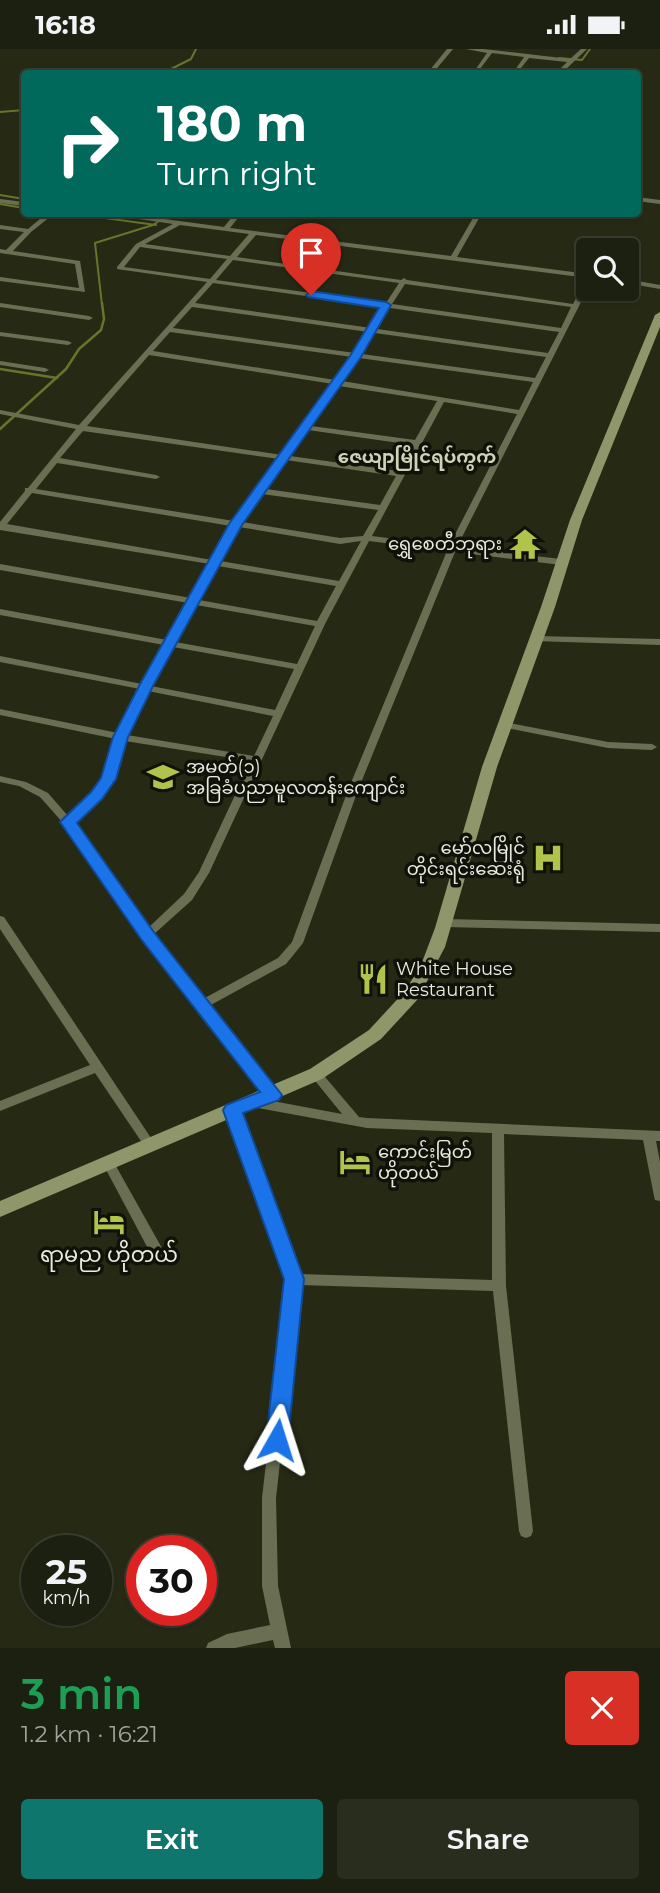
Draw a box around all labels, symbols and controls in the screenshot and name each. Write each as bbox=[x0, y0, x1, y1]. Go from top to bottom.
text: 16:18 bbox=[35, 9, 96, 41]
text: 180 m bbox=[157, 94, 307, 153]
icon: right bbox=[42, 98, 133, 189]
text: Turn right bbox=[157, 154, 317, 193]
pin bbox=[281, 223, 341, 295]
icon: arrive bbox=[292, 234, 330, 272]
map controls bbox=[576, 238, 639, 301]
button: search bbox=[576, 238, 639, 301]
district label: ဇေယျာမြိုင်ရပ်ကွက် bbox=[338, 445, 496, 472]
temple icon: ရွှေစေတီဘုရား bbox=[508, 527, 542, 561]
place label: ရွှေစေတီဘုရား bbox=[388, 530, 502, 559]
place label: အမှတ်(၁) အခြခံပညာမူလတန်းကျောင်း bbox=[186, 754, 405, 803]
school or university icon: အမှတ်(၁) အခြခံပညာမူလတန်းကျောင်း bbox=[146, 760, 180, 794]
place label: မော်လမြိုင် တိုင်းရင်းဆေးရုံ bbox=[407, 834, 525, 884]
hospital icon: မော်လမြိုင် တိုင်းရင်းဆေးရုံ bbox=[531, 841, 565, 875]
place label: White House Restaurant bbox=[396, 958, 513, 1001]
restaurant icon: White House Restaurant bbox=[356, 962, 390, 996]
place label: ကောင်းမြတ် ဟိုတယ် bbox=[378, 1139, 472, 1188]
hotel icon: ကောင်းမြတ် ဟိုတယ် bbox=[338, 1145, 372, 1179]
hotel icon: ရာမည ဟိုတယ် bbox=[92, 1205, 126, 1239]
place label: ရာမည ဟိုတယ် bbox=[40, 1239, 178, 1272]
position arrow bbox=[240, 1403, 314, 1477]
speed limit sign: 30 bbox=[126, 1535, 217, 1626]
text: 25 bbox=[46, 1550, 87, 1593]
text: km/h bbox=[42, 1587, 91, 1609]
text: 3 min bbox=[21, 1668, 142, 1720]
button: close bbox=[565, 1671, 639, 1745]
text: 1.2 km · 16:21 bbox=[21, 1720, 158, 1748]
button: Exit bbox=[21, 1799, 323, 1879]
button: Share bbox=[337, 1799, 639, 1879]

